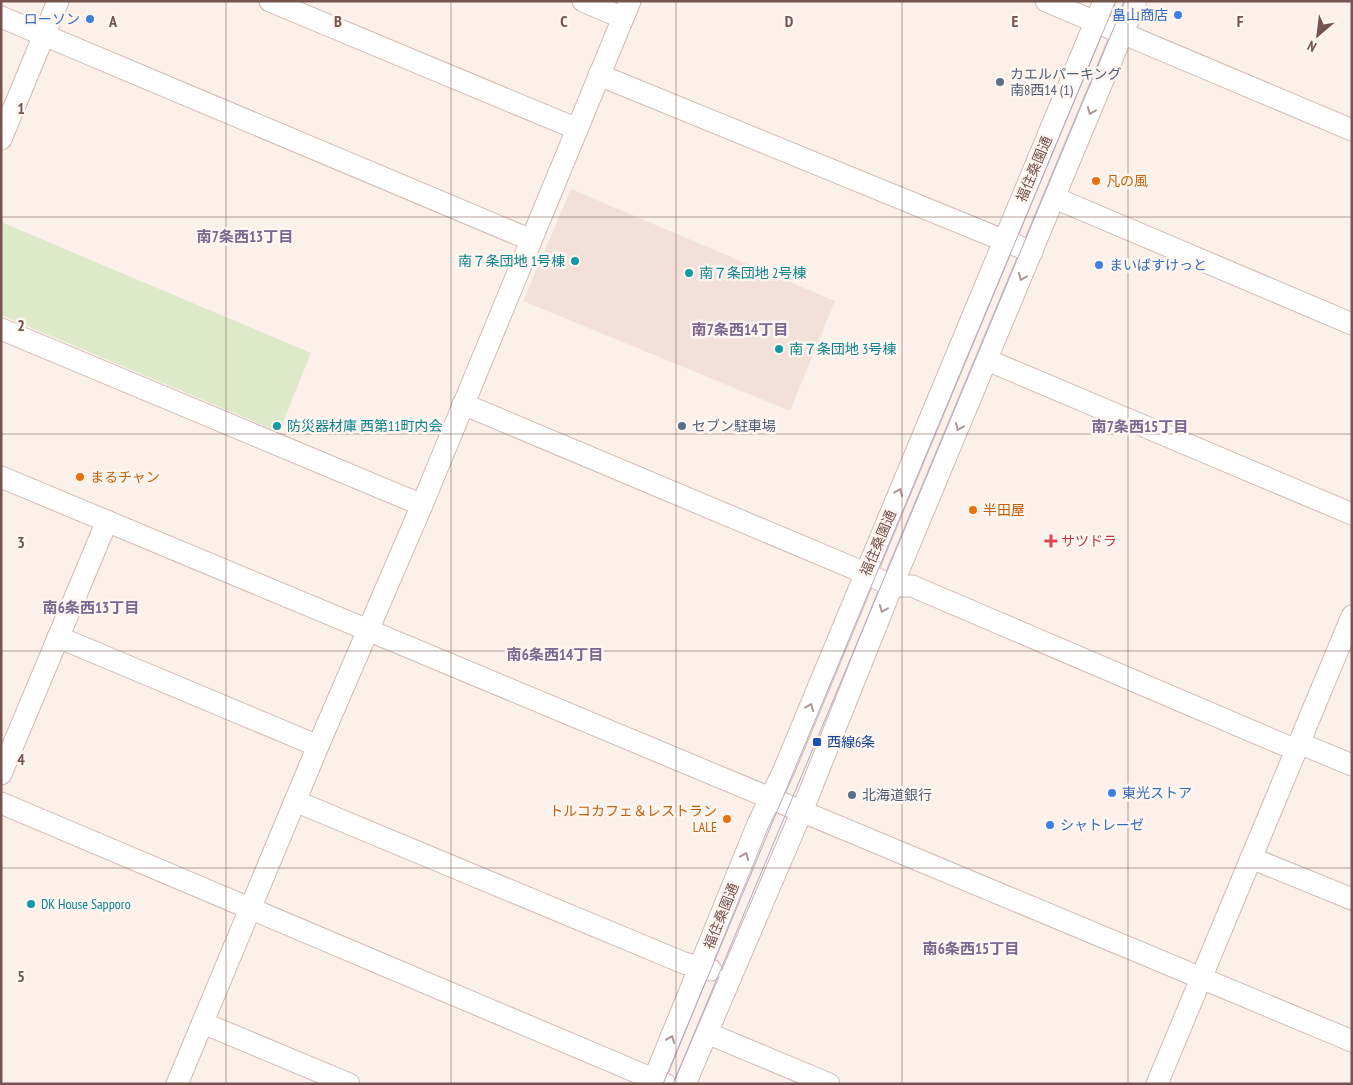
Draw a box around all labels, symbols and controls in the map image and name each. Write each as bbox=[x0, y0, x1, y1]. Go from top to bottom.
place label: 畠山商店 bbox=[1112, 6, 1168, 24]
marker: 畠山商店 bbox=[1172, 9, 1184, 21]
place label: ローソン bbox=[24, 10, 80, 28]
north arrow bbox=[1293, 10, 1343, 60]
text: A bbox=[108, 11, 118, 31]
text: B bbox=[334, 11, 342, 31]
text: C bbox=[560, 11, 568, 31]
text: D bbox=[785, 11, 794, 31]
text: E bbox=[1012, 11, 1019, 31]
text: F bbox=[1237, 11, 1244, 31]
marker: ローソン bbox=[84, 13, 96, 25]
text: N bbox=[1304, 37, 1319, 56]
place label: カエルパーキング 南8西14 (1) bbox=[1010, 65, 1122, 99]
marker: カエルパーキング 南8西14 (1) bbox=[994, 76, 1006, 88]
text: 1 bbox=[17, 98, 25, 118]
one-way arrow bbox=[1086, 106, 1097, 115]
street label: 福住桑園通 bbox=[1012, 133, 1056, 205]
place label: 凡の風 bbox=[1106, 172, 1148, 190]
marker: 凡の風 bbox=[1090, 175, 1102, 187]
district label: 南7条西13丁目 bbox=[197, 227, 293, 246]
place label: 南７条団地 1号棟 bbox=[458, 252, 565, 270]
marker: 南７条団地 1号棟 bbox=[569, 255, 581, 267]
place label: まいばすけっと bbox=[1109, 256, 1207, 274]
marker: まいばすけっと bbox=[1093, 259, 1105, 271]
place label: 南７条団地 2号棟 bbox=[699, 264, 806, 282]
marker: 南７条団地 2号棟 bbox=[683, 267, 695, 279]
one-way arrow bbox=[1017, 272, 1028, 281]
text: 2 bbox=[17, 315, 25, 335]
district label: 南7条西14丁目 bbox=[692, 320, 788, 339]
place label: 南７条団地 3号棟 bbox=[789, 340, 896, 358]
marker: 南７条団地 3号棟 bbox=[773, 343, 785, 355]
place label: 防災器材庫 西第11町内会 bbox=[287, 417, 443, 435]
place label: セブン駐車場 bbox=[692, 417, 776, 435]
district label: 南7条西15丁目 bbox=[1092, 417, 1188, 436]
marker: 防災器材庫 西第11町内会 bbox=[271, 420, 283, 432]
marker: セブン駐車場 bbox=[676, 420, 688, 432]
one-way arrow bbox=[955, 422, 966, 431]
place label: まるチャン bbox=[90, 468, 160, 486]
marker: まるチャン bbox=[74, 471, 86, 483]
one-way arrow bbox=[893, 488, 903, 497]
place label: 半田屋 bbox=[983, 501, 1025, 519]
marker: 半田屋 bbox=[967, 504, 979, 516]
street label: 福住桑園通 bbox=[856, 507, 900, 579]
text: 3 bbox=[17, 532, 25, 552]
place label: サツドラ bbox=[1061, 532, 1117, 550]
marker: サツドラ bbox=[1045, 535, 1057, 547]
district label: 南6条西13丁目 bbox=[43, 598, 139, 617]
one-way arrow bbox=[879, 604, 889, 613]
district label: 南6条西14丁目 bbox=[507, 645, 603, 664]
one-way arrow bbox=[803, 703, 814, 712]
place label: 西線6条 bbox=[827, 733, 875, 751]
marker: 西線6条 bbox=[811, 736, 823, 748]
text: 4 bbox=[17, 749, 25, 769]
place label: 東光ストア bbox=[1122, 784, 1192, 802]
place label: 北海道銀行 bbox=[862, 786, 932, 804]
marker: 東光ストア bbox=[1106, 787, 1118, 799]
marker: 北海道銀行 bbox=[846, 789, 858, 801]
place label: トルコカフェ＆レストラン LALE bbox=[549, 802, 717, 836]
marker: トルコカフェ＆レストラン LALE bbox=[721, 813, 733, 825]
place label: シャトレーゼ bbox=[1060, 816, 1144, 834]
marker: シャトレーゼ bbox=[1044, 819, 1056, 831]
one-way arrow bbox=[739, 852, 749, 861]
street label: 福住桑園通 bbox=[700, 880, 742, 952]
place label: DK House Sapporo bbox=[41, 895, 131, 913]
marker: DK House Sapporo bbox=[25, 898, 37, 910]
district label: 南6条西15丁目 bbox=[923, 939, 1019, 958]
text: 5 bbox=[17, 966, 25, 986]
one-way arrow bbox=[664, 1035, 675, 1044]

